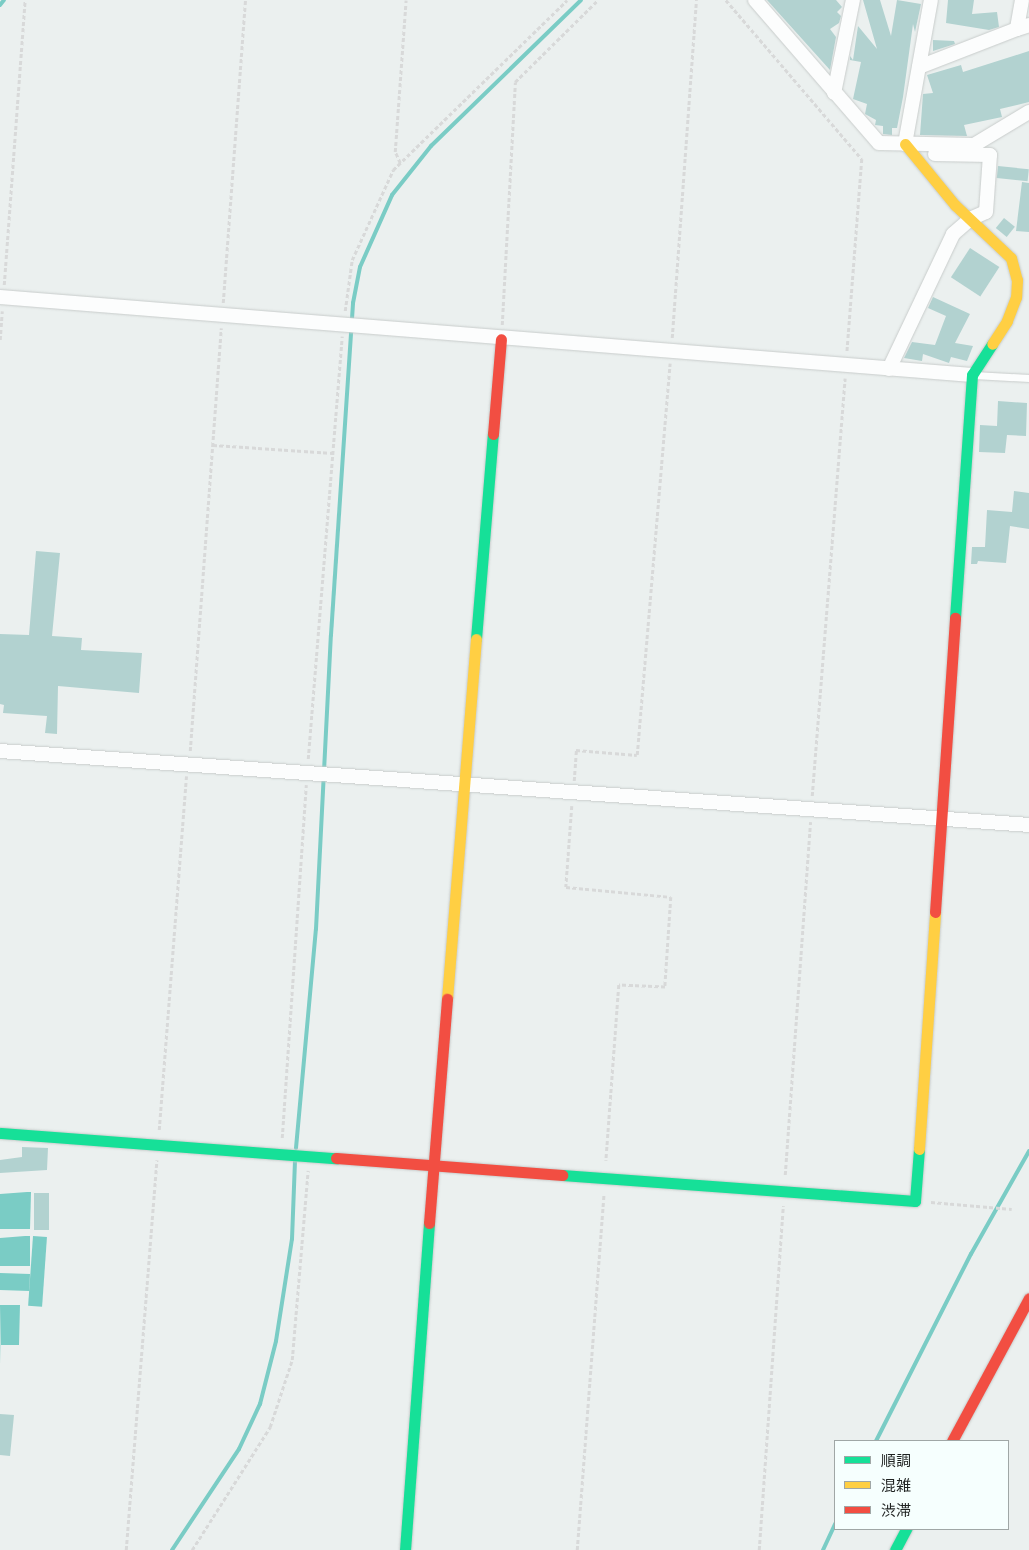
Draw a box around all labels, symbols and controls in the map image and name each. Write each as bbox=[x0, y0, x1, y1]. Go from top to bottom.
legend bbox=[834, 1440, 1009, 1530]
text: 順調 bbox=[881, 1451, 911, 1470]
text: 混雑 bbox=[881, 1476, 911, 1495]
text: 渋滞 bbox=[881, 1501, 911, 1520]

